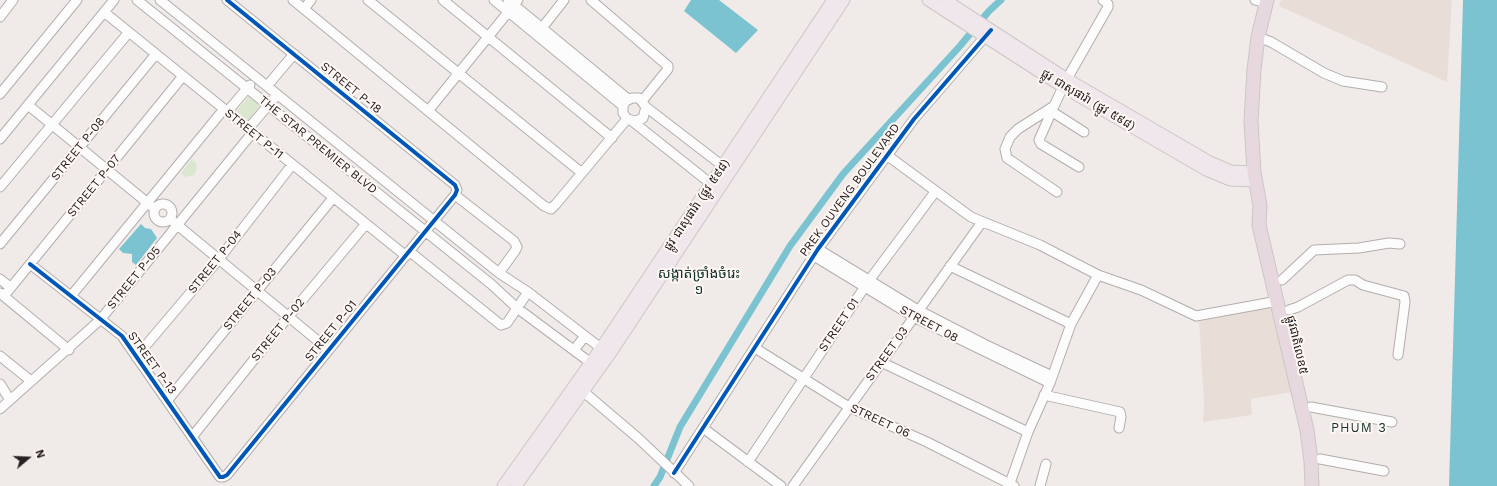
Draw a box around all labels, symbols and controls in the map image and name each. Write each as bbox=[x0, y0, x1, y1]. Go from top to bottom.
street label: STREET P-18 bbox=[318, 59, 384, 117]
street label: ផ្លូវ ជាសុផារ៉ា (ផ្លូវ ៥៩៨) bbox=[1038, 66, 1138, 134]
street label: THE STAR PREMIER BLVD bbox=[256, 93, 380, 197]
street label: STREET P-11 bbox=[222, 106, 286, 162]
street label: STREET P-08 bbox=[48, 114, 108, 184]
street label: PREK OUVENG BOULEVARD bbox=[797, 121, 903, 259]
street label: STREET P-07 bbox=[64, 152, 124, 220]
street label: ផ្លូវ ជាសុផារ៉ា (ផ្លូវ ៥៩៨) bbox=[661, 157, 733, 253]
street label: STREET P-04 bbox=[185, 227, 245, 297]
street label: STREET P-05 bbox=[104, 244, 164, 312]
street label: STREET P-03 bbox=[220, 265, 280, 333]
district label: សង្កាត់ច្រាំងចំរេះ ១ bbox=[658, 266, 740, 298]
street label: STREET P-02 bbox=[248, 296, 308, 364]
street label: STREET 01 bbox=[816, 296, 862, 354]
street label: STREET P-01 bbox=[302, 298, 360, 364]
street label: STREET 08 bbox=[897, 303, 961, 345]
street label: ផ្លូវជាតិលេខ៥ bbox=[1283, 314, 1311, 376]
street label: STREET 03 bbox=[863, 324, 911, 384]
street label: STREET P-13 bbox=[125, 329, 179, 397]
street label: STREET 06 bbox=[848, 401, 912, 441]
district label: PHUM 3 bbox=[1331, 420, 1387, 436]
north arrow bbox=[8, 438, 48, 478]
text: N bbox=[32, 448, 47, 460]

